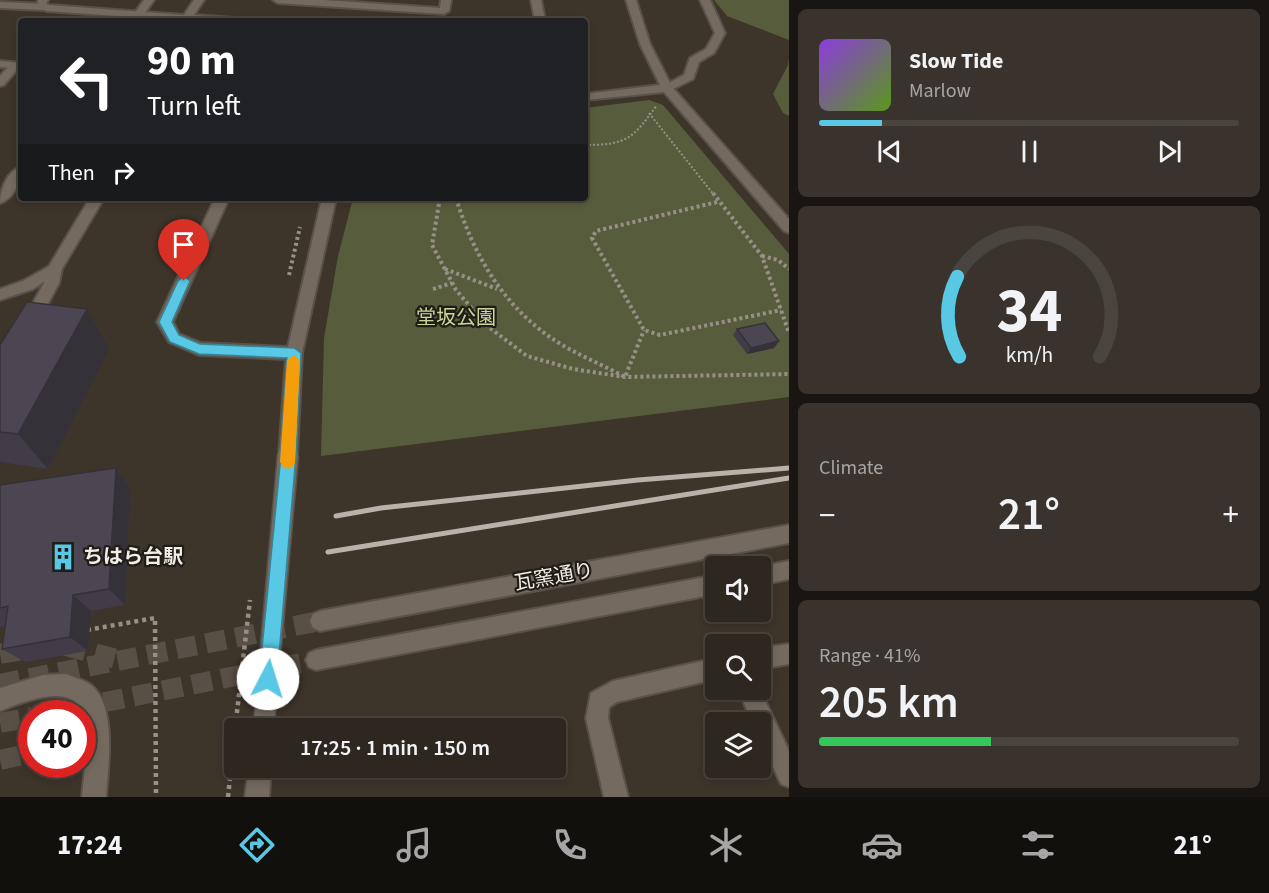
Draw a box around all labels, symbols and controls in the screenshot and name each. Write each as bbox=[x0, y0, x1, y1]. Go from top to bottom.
text: 90 m bbox=[147, 31, 236, 91]
icon: left bbox=[48, 42, 126, 120]
text: Slow Tide bbox=[909, 45, 1003, 77]
text: Marlow bbox=[909, 77, 971, 105]
text: Turn left bbox=[147, 87, 241, 126]
icon: previous bbox=[873, 135, 906, 168]
icon: pause bbox=[1013, 135, 1046, 168]
icon: next bbox=[1153, 135, 1186, 168]
icon: right bbox=[107, 156, 140, 189]
text: Then bbox=[48, 157, 95, 189]
pin bbox=[158, 219, 209, 281]
icon: arrive bbox=[167, 228, 200, 261]
text: 34 bbox=[996, 267, 1062, 356]
park label: 堂坂公園 bbox=[416, 304, 496, 332]
text: km/h bbox=[1005, 340, 1053, 371]
text: Climate bbox=[819, 454, 883, 482]
text: 21° bbox=[998, 483, 1060, 547]
text: − bbox=[819, 492, 835, 539]
text: + bbox=[1223, 492, 1239, 539]
building icon: ちはら台駅 bbox=[48, 542, 78, 572]
place label: ちはら台駅 bbox=[83, 543, 183, 571]
street label: 瓦窯通り bbox=[512, 556, 596, 598]
map controls bbox=[705, 556, 771, 778]
button: sound bbox=[705, 556, 771, 622]
button: search bbox=[705, 634, 771, 700]
text: Range · 41% bbox=[819, 642, 920, 670]
position arrow bbox=[236, 647, 300, 711]
text: 205 km bbox=[819, 671, 959, 735]
speed limit sign: 40 bbox=[18, 700, 96, 778]
button: layers bbox=[705, 712, 771, 778]
text: 17:25 · 1 min · 150 m bbox=[300, 732, 490, 764]
icon: directions bbox=[236, 824, 278, 866]
icon: music bbox=[393, 824, 435, 866]
icon: phone bbox=[549, 824, 591, 866]
icon: climate bbox=[705, 824, 747, 866]
icon: car bbox=[861, 824, 903, 866]
icon: filters bbox=[1017, 824, 1059, 866]
text: 17:24 bbox=[57, 826, 122, 865]
text: 21° bbox=[1174, 826, 1212, 865]

